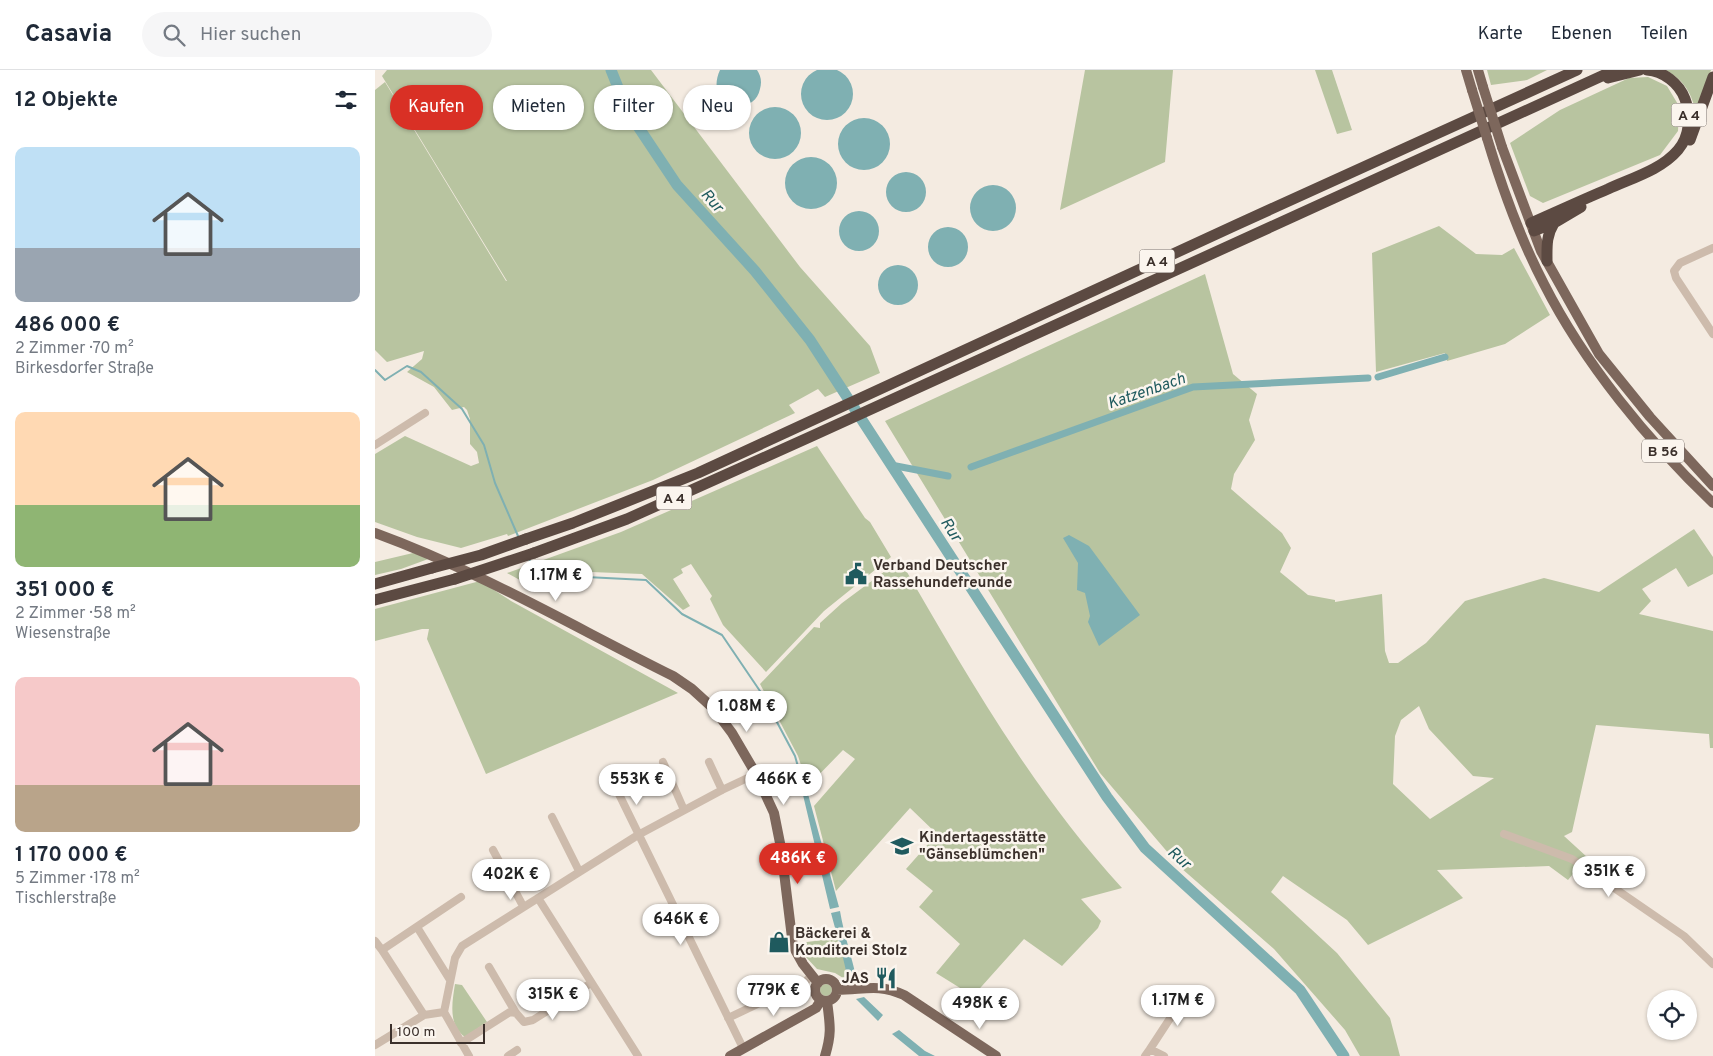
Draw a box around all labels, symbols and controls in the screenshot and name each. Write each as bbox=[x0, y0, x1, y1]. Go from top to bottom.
search box bbox=[142, 12, 492, 57]
text: Casavia bbox=[25, 20, 112, 50]
icon: search bbox=[160, 21, 188, 49]
text: Hier suchen bbox=[200, 23, 301, 47]
text: Karte bbox=[1478, 23, 1523, 46]
text: Ebenen bbox=[1551, 23, 1612, 46]
text: Teilen bbox=[1640, 23, 1688, 46]
chip: Kaufen bbox=[390, 85, 483, 130]
chip: Mieten bbox=[493, 85, 584, 130]
chip: Filter bbox=[594, 85, 673, 130]
chip: Neu bbox=[683, 85, 751, 130]
icon: filters bbox=[332, 86, 360, 114]
text: 12 Objekte bbox=[15, 87, 118, 114]
road number: A 4 bbox=[1671, 104, 1707, 126]
icon: home bbox=[143, 179, 233, 269]
water label: Rur bbox=[696, 185, 729, 219]
road number: A 4 bbox=[1139, 250, 1175, 272]
text: 486 000 € bbox=[15, 312, 120, 339]
text: 2 Zimmer · 70 m² bbox=[15, 339, 134, 359]
text: Birkesdorfer Straße bbox=[15, 359, 154, 379]
water label: Katzenbach bbox=[1105, 369, 1188, 414]
road number: B 56 bbox=[1642, 440, 1684, 462]
icon: home bbox=[143, 444, 233, 534]
road number: A 4 bbox=[657, 486, 691, 509]
water label: Rur bbox=[935, 514, 967, 548]
place label: Verband Deutscher Rassehundefreunde bbox=[873, 557, 1012, 593]
pin: 1.17M € bbox=[510, 560, 602, 602]
public building icon: Verband Deutscher Rassehundefreunde bbox=[843, 561, 869, 587]
text: 1.17M € bbox=[530, 566, 582, 586]
text: 351 000 € bbox=[15, 577, 114, 604]
text: 2 Zimmer · 58 m² bbox=[15, 604, 136, 624]
text: Wiesenstraße bbox=[15, 624, 111, 644]
pin: 1.08M € bbox=[701, 690, 793, 733]
text: 1.08M € bbox=[718, 697, 776, 717]
icon: home bbox=[143, 709, 233, 799]
pin: 553K € bbox=[596, 764, 678, 806]
pin: 466K € bbox=[743, 764, 825, 806]
text: 553K € bbox=[610, 770, 664, 790]
text: 466K € bbox=[756, 770, 812, 790]
place label: Kindertagesstätte "Gänseblümchen" bbox=[919, 829, 1046, 865]
school or university icon: Kindertagesstätte "Gänseblümchen" bbox=[889, 833, 915, 859]
text: 1 170 000 € bbox=[15, 842, 128, 869]
pin: 486K € bbox=[757, 842, 839, 885]
water label: Rur bbox=[1163, 843, 1196, 875]
text: 486K € bbox=[770, 849, 826, 869]
pin: 351K € bbox=[1568, 856, 1650, 898]
pin: 402K € bbox=[470, 858, 552, 901]
text: 351K € bbox=[1583, 862, 1635, 882]
text: 402K € bbox=[483, 865, 539, 885]
text: 5 Zimmer · 178 m² bbox=[15, 869, 140, 889]
text: Tischlerstraße bbox=[15, 889, 116, 909]
pin: 646K € bbox=[640, 904, 722, 946]
text: 646K € bbox=[653, 910, 709, 930]
place label: Bäckerei & Konditorei Stolz bbox=[795, 925, 907, 961]
shop icon: Bäckerei & Konditorei Stolz bbox=[766, 929, 792, 955]
restaurant icon: JAS bbox=[873, 965, 899, 991]
place label: JAS bbox=[842, 970, 869, 989]
pin: 779K € bbox=[733, 974, 815, 1017]
pin: 315K € bbox=[512, 978, 594, 1021]
text: 779K € bbox=[748, 981, 800, 1001]
pin: 1.17M € bbox=[1132, 984, 1224, 1027]
text: 315K € bbox=[527, 985, 579, 1005]
pin: 498K € bbox=[939, 988, 1021, 1030]
map controls bbox=[1647, 990, 1697, 1040]
button: locate bbox=[1647, 990, 1697, 1040]
text: 1.17M € bbox=[1152, 991, 1204, 1011]
text: 498K € bbox=[952, 994, 1008, 1014]
scale bar bbox=[390, 1021, 485, 1044]
text: 100 m bbox=[397, 1024, 435, 1041]

